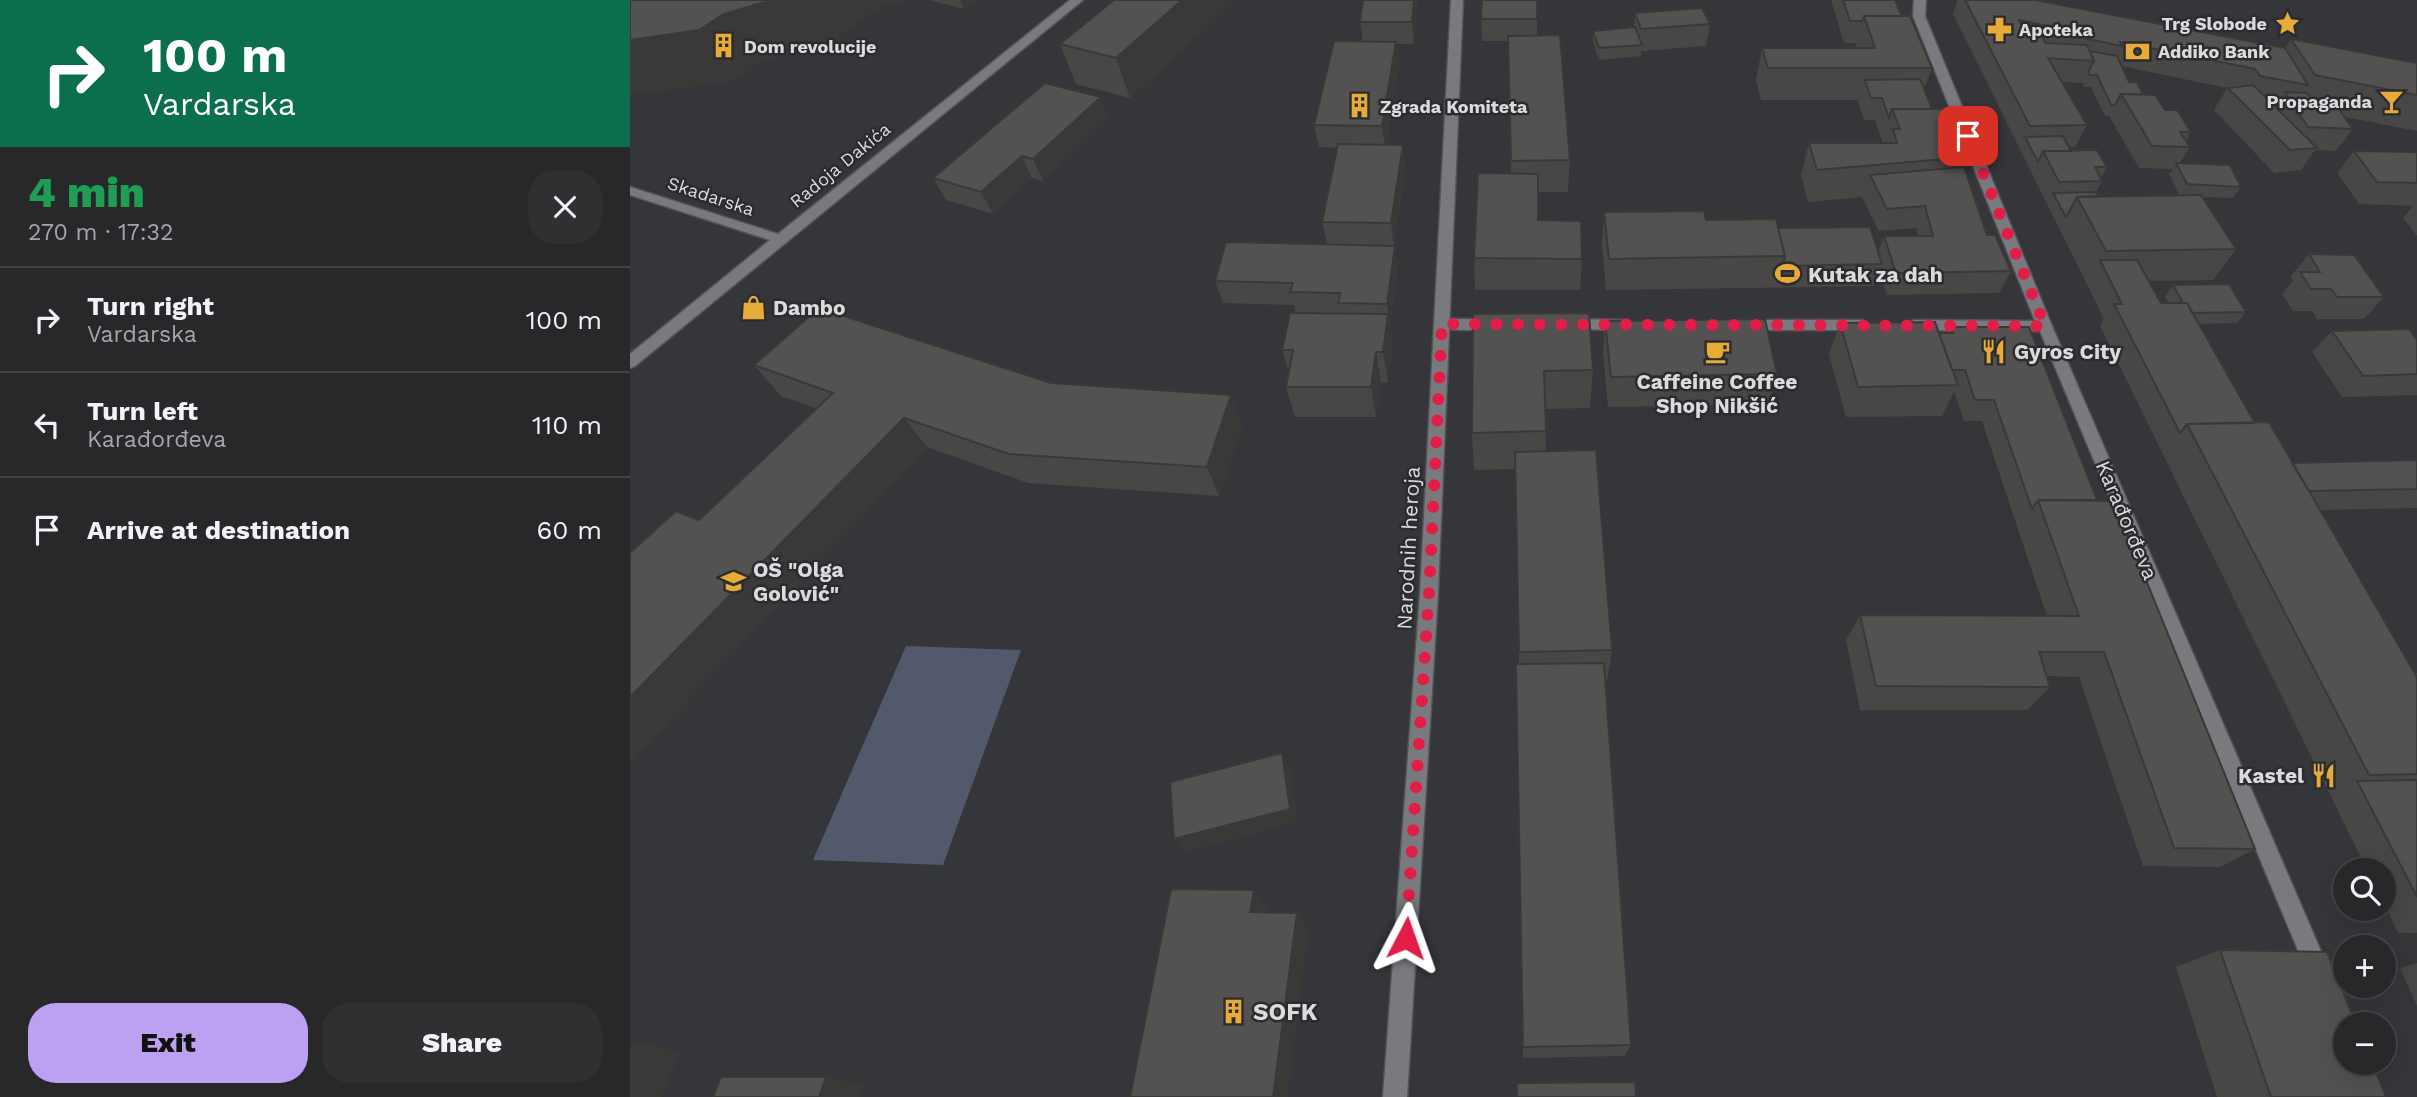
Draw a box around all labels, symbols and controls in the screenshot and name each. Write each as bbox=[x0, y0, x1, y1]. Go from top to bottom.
place icon: Trg Slobode bbox=[2273, 9, 2301, 37]
place label: Trg Slobode bbox=[2162, 13, 2267, 34]
pharmacy icon: Apoteka bbox=[1985, 15, 2013, 43]
place label: Apoteka bbox=[2019, 19, 2094, 40]
text: 100 m bbox=[143, 26, 287, 84]
icon: right bbox=[28, 28, 119, 119]
building icon: Dom revolucije bbox=[710, 32, 738, 60]
place label: Dom revolucije bbox=[744, 36, 876, 57]
bank icon: Addiko Bank bbox=[2124, 37, 2152, 65]
place label: Addiko Bank bbox=[2158, 41, 2270, 62]
text: Vardarska bbox=[143, 85, 296, 123]
bar icon: Propaganda bbox=[2378, 87, 2406, 115]
place label: Propaganda bbox=[2266, 91, 2373, 112]
building icon: Zgrada Komiteta bbox=[1346, 92, 1374, 120]
place label: Zgrada Komiteta bbox=[1380, 96, 1528, 117]
pin bbox=[1938, 106, 1998, 166]
icon: arrive bbox=[1949, 117, 1987, 155]
street label: Radoja Dakića bbox=[785, 118, 895, 212]
text: 4 min bbox=[28, 168, 145, 217]
button: close bbox=[528, 170, 602, 244]
street label: Skadarska bbox=[665, 172, 757, 220]
text: 270 m · 17:32 bbox=[28, 219, 173, 246]
sports icon: Kutak za dah bbox=[1774, 260, 1802, 288]
place label: Kutak za dah bbox=[1808, 262, 1943, 287]
text: Turn right bbox=[87, 291, 214, 321]
shop icon: Dambo bbox=[739, 293, 767, 321]
place label: Dambo bbox=[773, 295, 846, 320]
icon: right bbox=[28, 301, 66, 339]
text: 100 m bbox=[526, 305, 602, 335]
text: Vardarska bbox=[87, 321, 197, 348]
restaurant icon: Gyros City bbox=[1980, 337, 2008, 365]
cafe icon: Caffeine Coffee Shop Nikšić bbox=[1703, 338, 1731, 366]
place label: Gyros City bbox=[2014, 339, 2121, 364]
place label: Caffeine Coffee Shop Nikšić bbox=[1636, 369, 1798, 418]
text: Turn left bbox=[87, 396, 198, 426]
icon: left bbox=[28, 406, 66, 444]
text: 110 m bbox=[532, 410, 602, 440]
text: Karađorđeva bbox=[87, 426, 226, 453]
street label: Karađorđeva bbox=[2091, 457, 2163, 583]
street label: Narodnih heroja bbox=[1391, 466, 1425, 630]
icon: arrive bbox=[28, 511, 66, 549]
text: Arrive at destination bbox=[87, 515, 350, 545]
text: 60 m bbox=[536, 515, 602, 545]
place label: OŠ "Olga Golović" bbox=[753, 557, 844, 606]
school or university icon: OŠ "Olga Golović" bbox=[719, 567, 747, 595]
restaurant icon: Kastel bbox=[2310, 761, 2338, 789]
place label: Kastel bbox=[2238, 763, 2304, 788]
map controls bbox=[2333, 858, 2396, 1075]
button: search bbox=[2333, 858, 2396, 921]
position arrow bbox=[1369, 901, 1443, 975]
button: + bbox=[2333, 935, 2396, 998]
building icon: SOFK bbox=[1219, 998, 1247, 1026]
place label: SOFK bbox=[1253, 998, 1318, 1026]
button: Exit bbox=[28, 1003, 308, 1083]
button: Share bbox=[322, 1003, 602, 1083]
button: − bbox=[2333, 1012, 2396, 1075]

